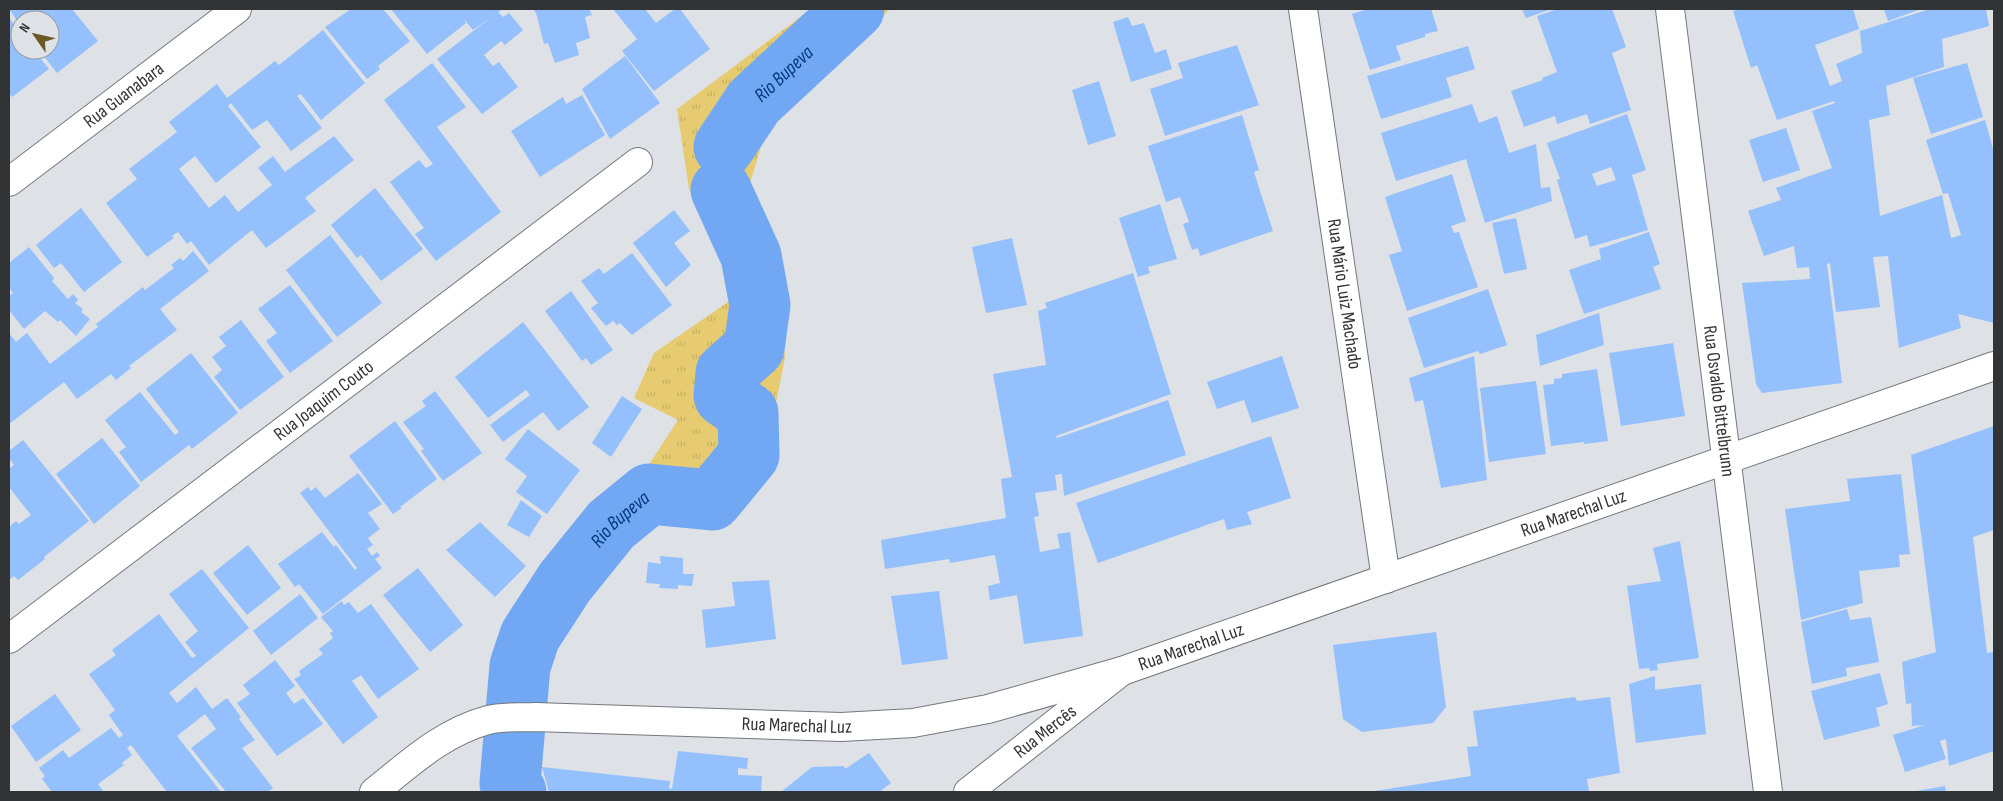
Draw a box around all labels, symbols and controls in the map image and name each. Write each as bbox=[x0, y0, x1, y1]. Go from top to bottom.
north arrow bbox=[10, 10, 60, 60]
text: N bbox=[15, 20, 34, 36]
water label: Rio Bupeva bbox=[749, 41, 819, 107]
street label: Rua Guanabara bbox=[79, 57, 169, 133]
street label: Rua Mário Luiz Machado bbox=[1322, 217, 1367, 371]
street label: Rua Osvaldo Bittelbrunn bbox=[1698, 324, 1740, 478]
street label: Rua Joaquim Couto bbox=[269, 355, 378, 446]
street label: Rua Marechal Luz bbox=[1518, 484, 1629, 542]
water label: Rio Bupeva bbox=[586, 486, 655, 552]
street label: Rua Marechal Luz bbox=[1135, 618, 1247, 676]
street label: Rua Mercês bbox=[1009, 700, 1081, 763]
street label: Rua Marechal Luz bbox=[741, 712, 853, 739]

